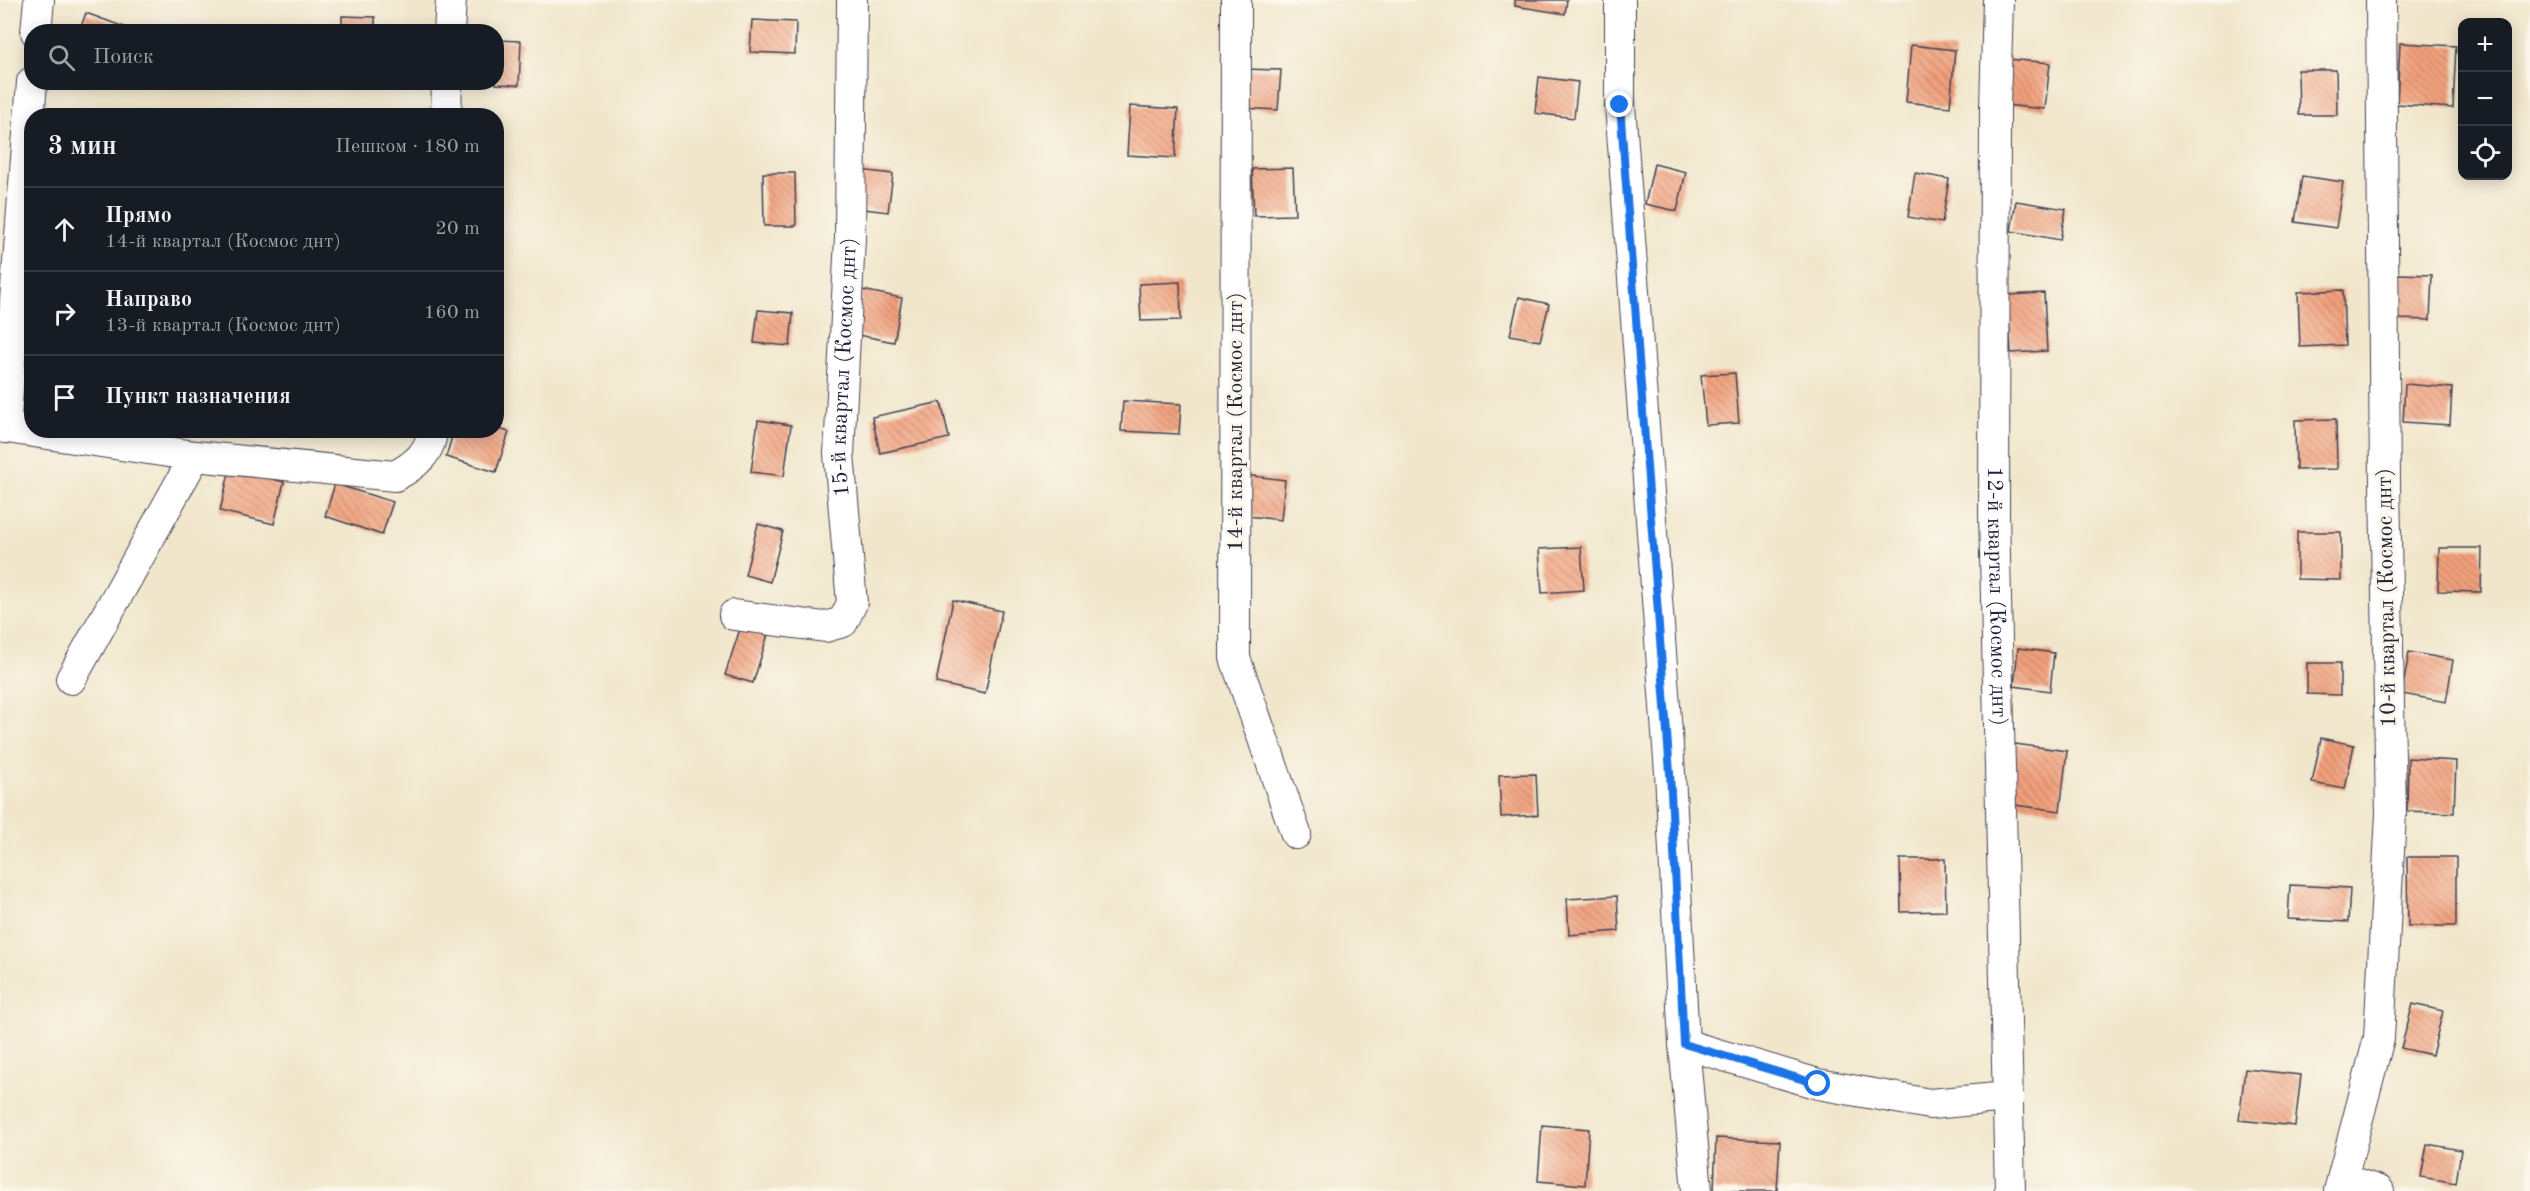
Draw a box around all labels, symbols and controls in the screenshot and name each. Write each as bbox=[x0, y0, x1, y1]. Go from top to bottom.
map controls bbox=[2458, 18, 2512, 180]
button: + bbox=[2458, 18, 2512, 72]
search box bbox=[24, 24, 504, 90]
icon: search bbox=[45, 41, 78, 74]
text: Поиск bbox=[93, 46, 154, 68]
button: − bbox=[2458, 72, 2512, 126]
route end bbox=[1606, 91, 1632, 117]
button: locate bbox=[2458, 126, 2512, 180]
text: 3 мин bbox=[48, 134, 117, 160]
text: Пешком · 180 m bbox=[335, 137, 480, 157]
text: Прямо bbox=[105, 205, 172, 227]
icon: ahead bbox=[48, 213, 81, 246]
text: 20 m bbox=[435, 219, 480, 239]
text: 14-й квартал (Космос днт) bbox=[105, 232, 341, 252]
street label: 15-й квартал (Космос днт) bbox=[828, 237, 861, 498]
text: Направо bbox=[105, 289, 192, 311]
street label: 14-й квартал (Космос днт) bbox=[1225, 292, 1247, 552]
icon: right bbox=[48, 297, 81, 330]
text: 160 m bbox=[424, 303, 480, 323]
text: 13-й квартал (Космос днт) bbox=[105, 316, 341, 336]
icon: arrive bbox=[48, 381, 81, 414]
text: Пункт назначения bbox=[105, 386, 291, 408]
street label: 12-й квартал (Космос днт) bbox=[1983, 466, 2010, 726]
street label: 10-й квартал (Космос днт) bbox=[2374, 468, 2400, 728]
route start bbox=[1804, 1070, 1830, 1096]

